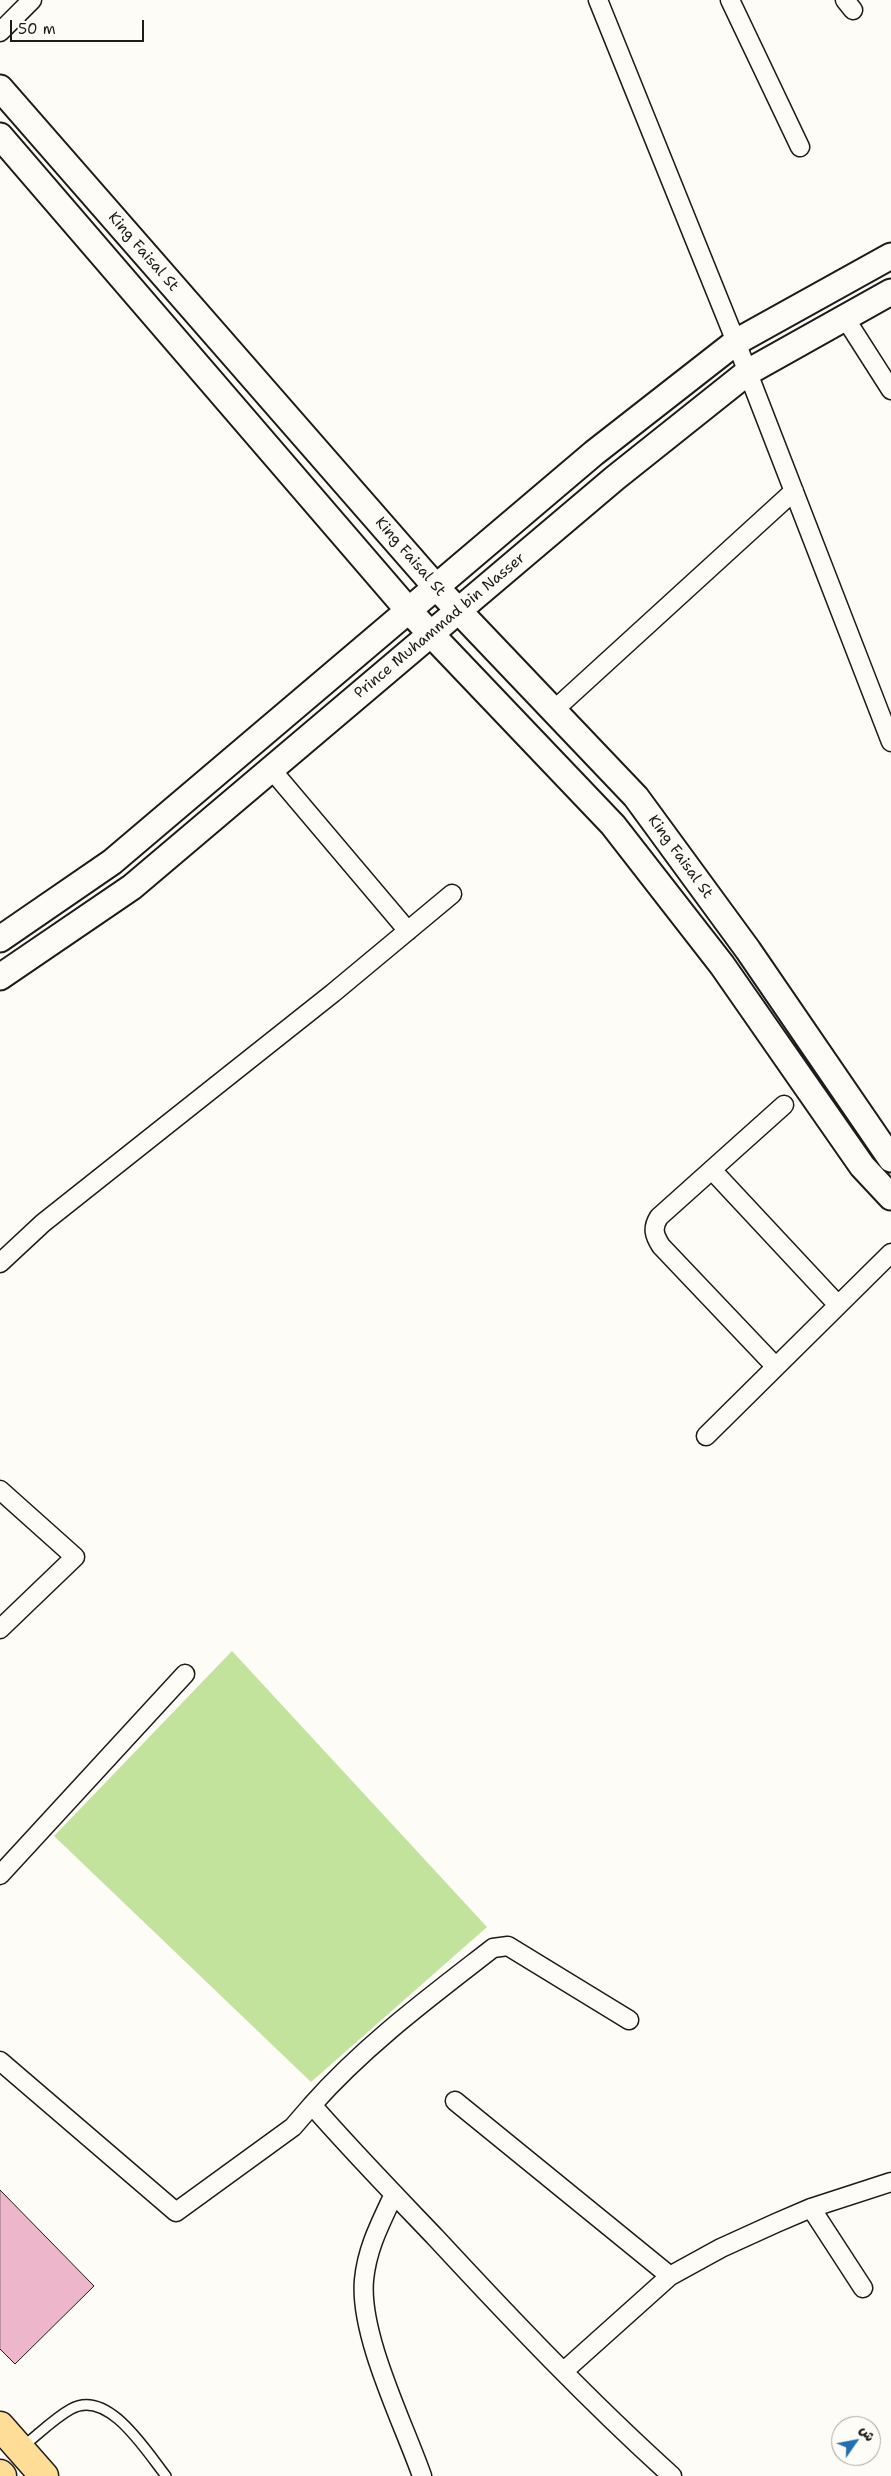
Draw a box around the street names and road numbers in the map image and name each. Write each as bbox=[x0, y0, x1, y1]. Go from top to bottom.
street label: King Faisal St bbox=[104, 209, 182, 295]
street label: King Faisal St bbox=[371, 514, 449, 600]
street label: Prince Muhammad bin Nasser bbox=[351, 549, 529, 703]
street label: King Faisal St bbox=[644, 812, 716, 902]

